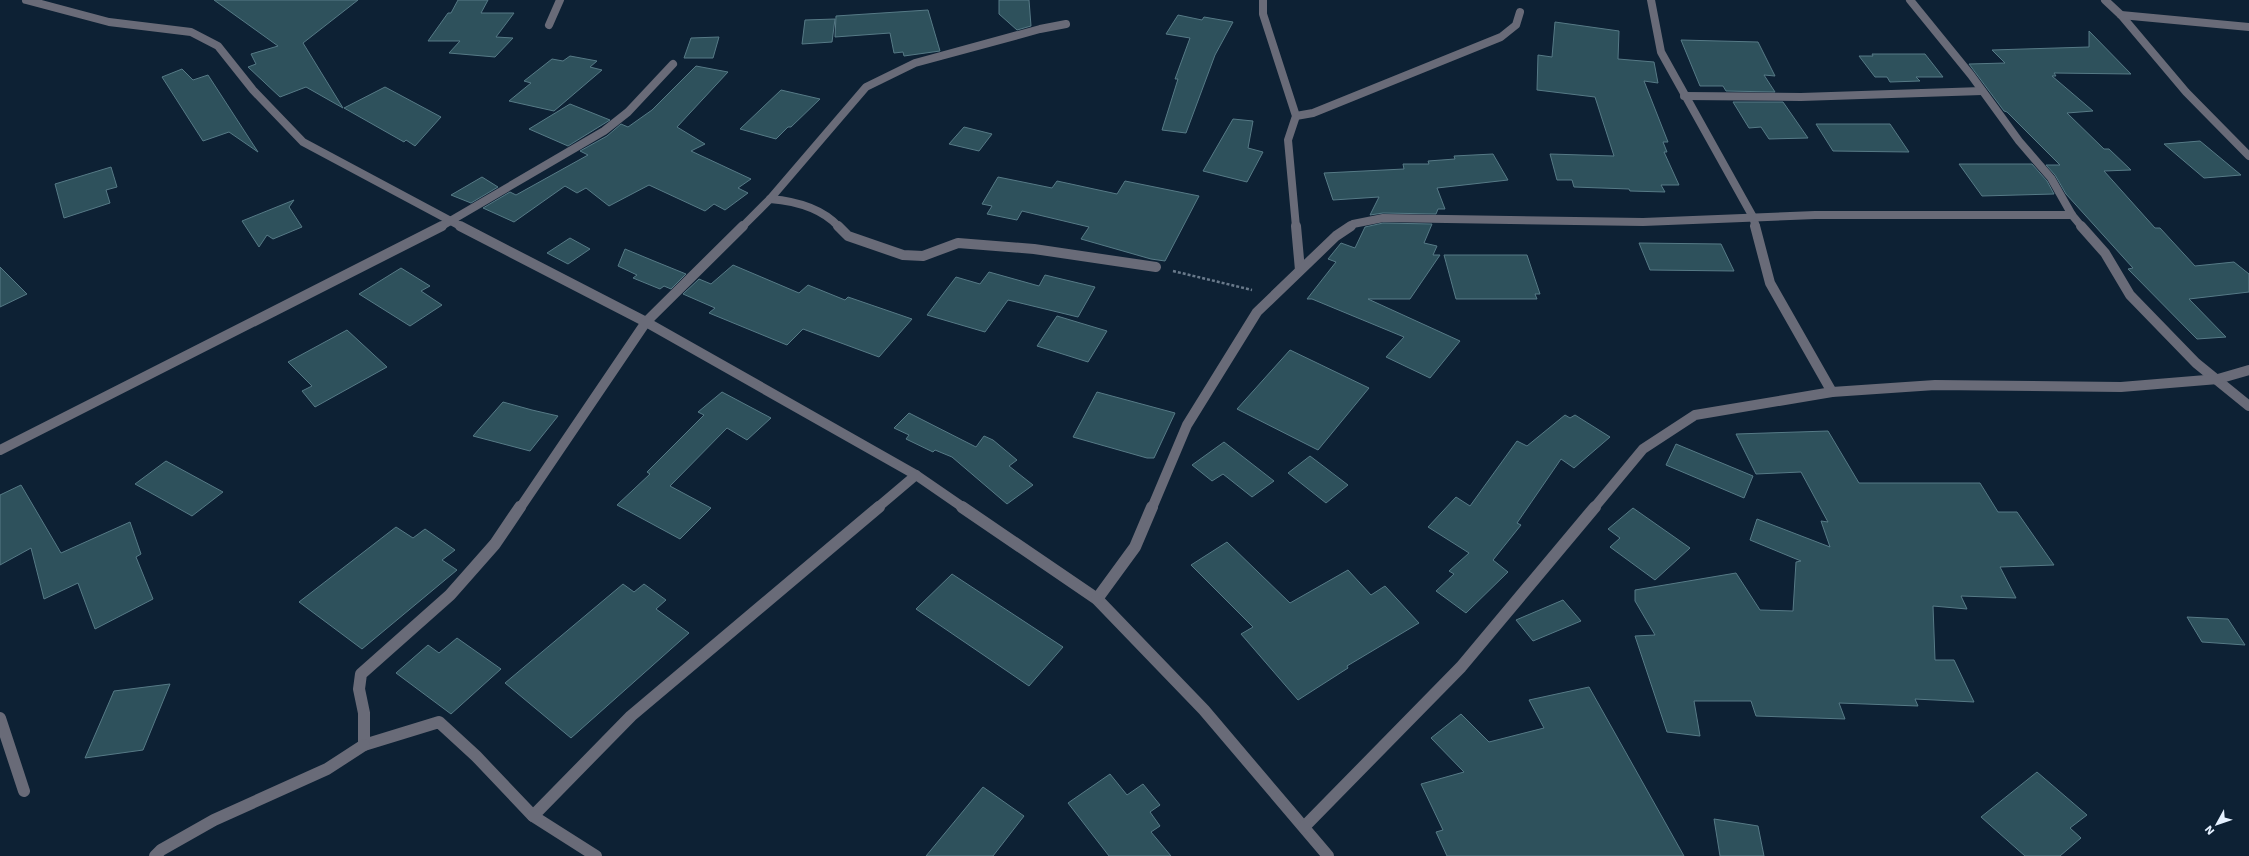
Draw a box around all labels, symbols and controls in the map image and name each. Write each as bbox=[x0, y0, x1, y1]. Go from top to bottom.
north arrow bbox=[2197, 804, 2237, 844]
text: N bbox=[2202, 823, 2217, 837]

